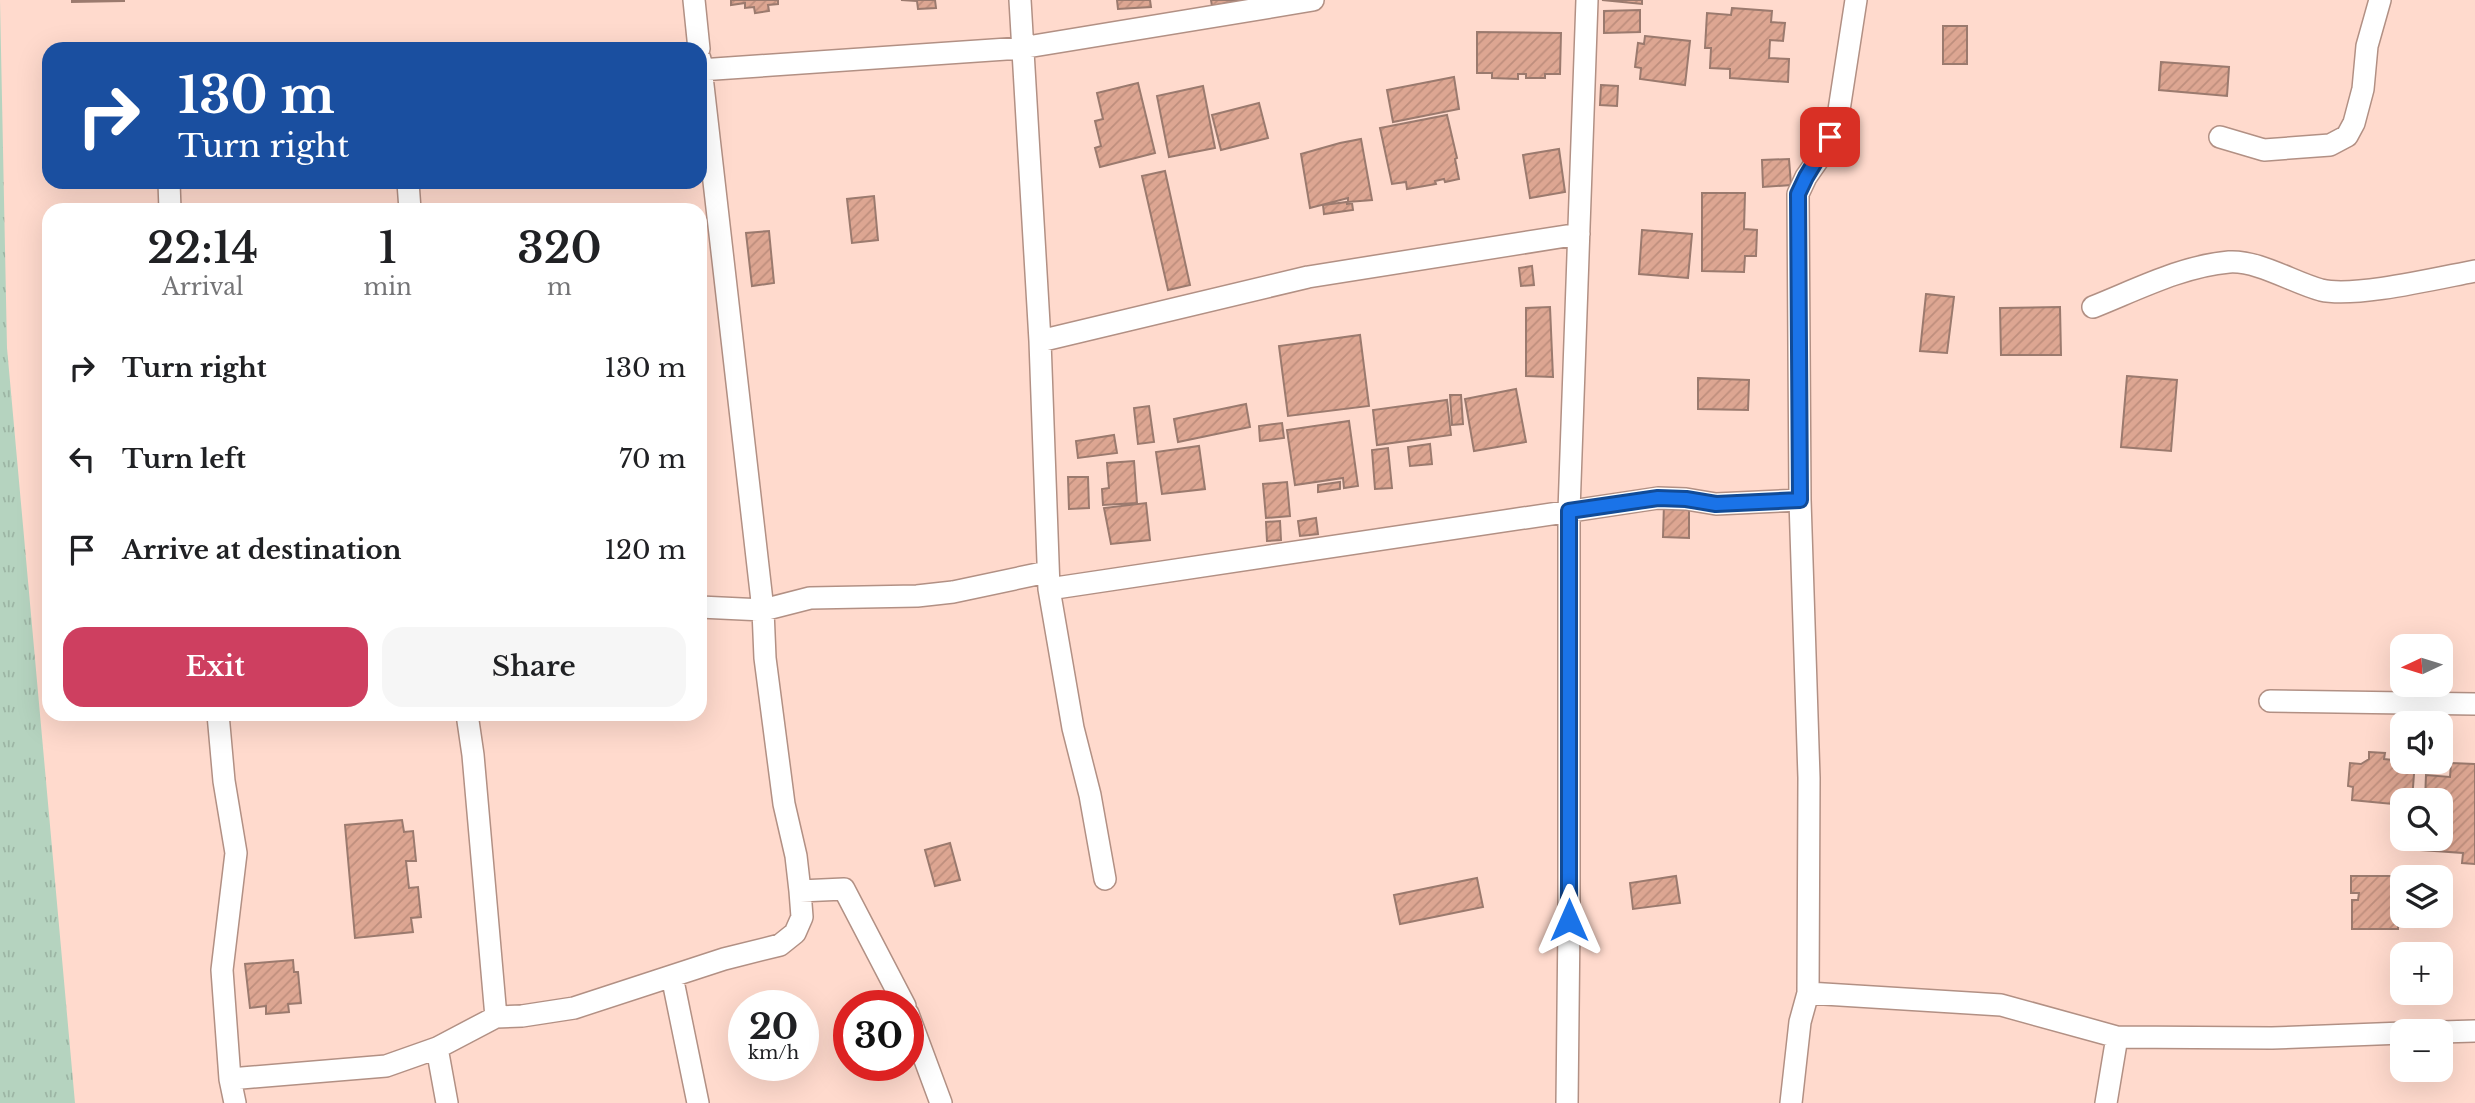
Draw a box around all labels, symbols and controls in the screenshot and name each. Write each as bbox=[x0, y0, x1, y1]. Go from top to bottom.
text: 130 m bbox=[178, 65, 335, 126]
icon: right bbox=[63, 70, 154, 161]
pin bbox=[1800, 107, 1860, 167]
icon: arrive bbox=[1811, 118, 1849, 156]
text: Turn right bbox=[178, 126, 349, 166]
text: 22:14 bbox=[147, 222, 258, 274]
text: 1 bbox=[378, 222, 397, 274]
text: 320 bbox=[517, 222, 602, 274]
text: Arrival bbox=[162, 273, 243, 301]
text: min bbox=[364, 273, 412, 301]
text: m bbox=[547, 273, 572, 301]
icon: right bbox=[63, 349, 101, 387]
text: Turn right bbox=[122, 352, 267, 384]
text: 130 m bbox=[604, 352, 686, 384]
icon: left bbox=[63, 440, 101, 478]
text: Turn left bbox=[122, 443, 246, 475]
text: 70 m bbox=[619, 443, 686, 475]
icon: arrive bbox=[63, 531, 101, 569]
text: Arrive at destination bbox=[122, 534, 402, 566]
text: 120 m bbox=[604, 534, 686, 566]
button: Exit bbox=[63, 627, 368, 707]
button: Share bbox=[382, 627, 686, 707]
north arrow bbox=[2390, 634, 2454, 696]
map controls bbox=[2390, 634, 2453, 1082]
button: sound bbox=[2390, 711, 2453, 774]
button: search bbox=[2390, 788, 2453, 851]
button: layers bbox=[2390, 865, 2453, 928]
position arrow bbox=[1532, 883, 1606, 957]
button: + bbox=[2390, 942, 2453, 1005]
speed limit sign: 30 bbox=[833, 990, 924, 1081]
text: 20 bbox=[749, 1005, 798, 1048]
button: − bbox=[2390, 1019, 2453, 1082]
text: km/h bbox=[748, 1042, 799, 1064]

